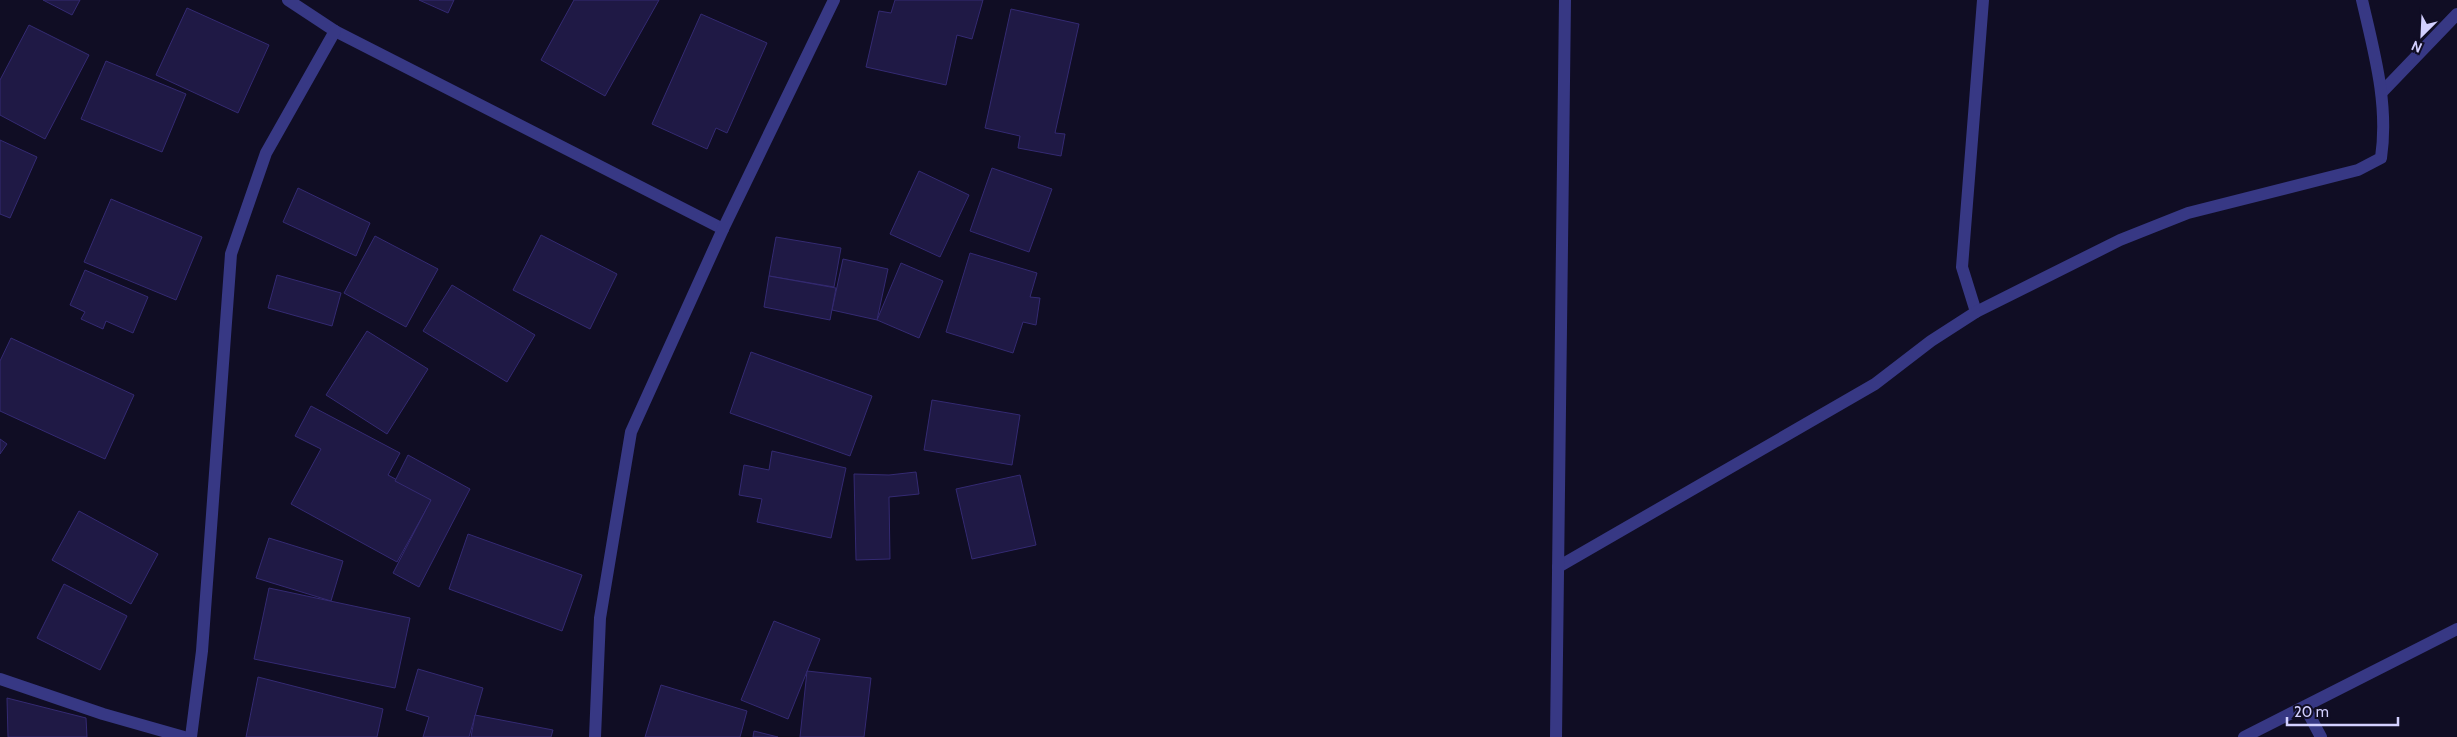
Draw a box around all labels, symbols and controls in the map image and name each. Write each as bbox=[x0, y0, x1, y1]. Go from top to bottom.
north arrow bbox=[2397, 10, 2447, 60]
text: N bbox=[2409, 37, 2425, 57]
scale bar bbox=[2287, 694, 2398, 726]
text: 20 m bbox=[2294, 703, 2329, 721]

